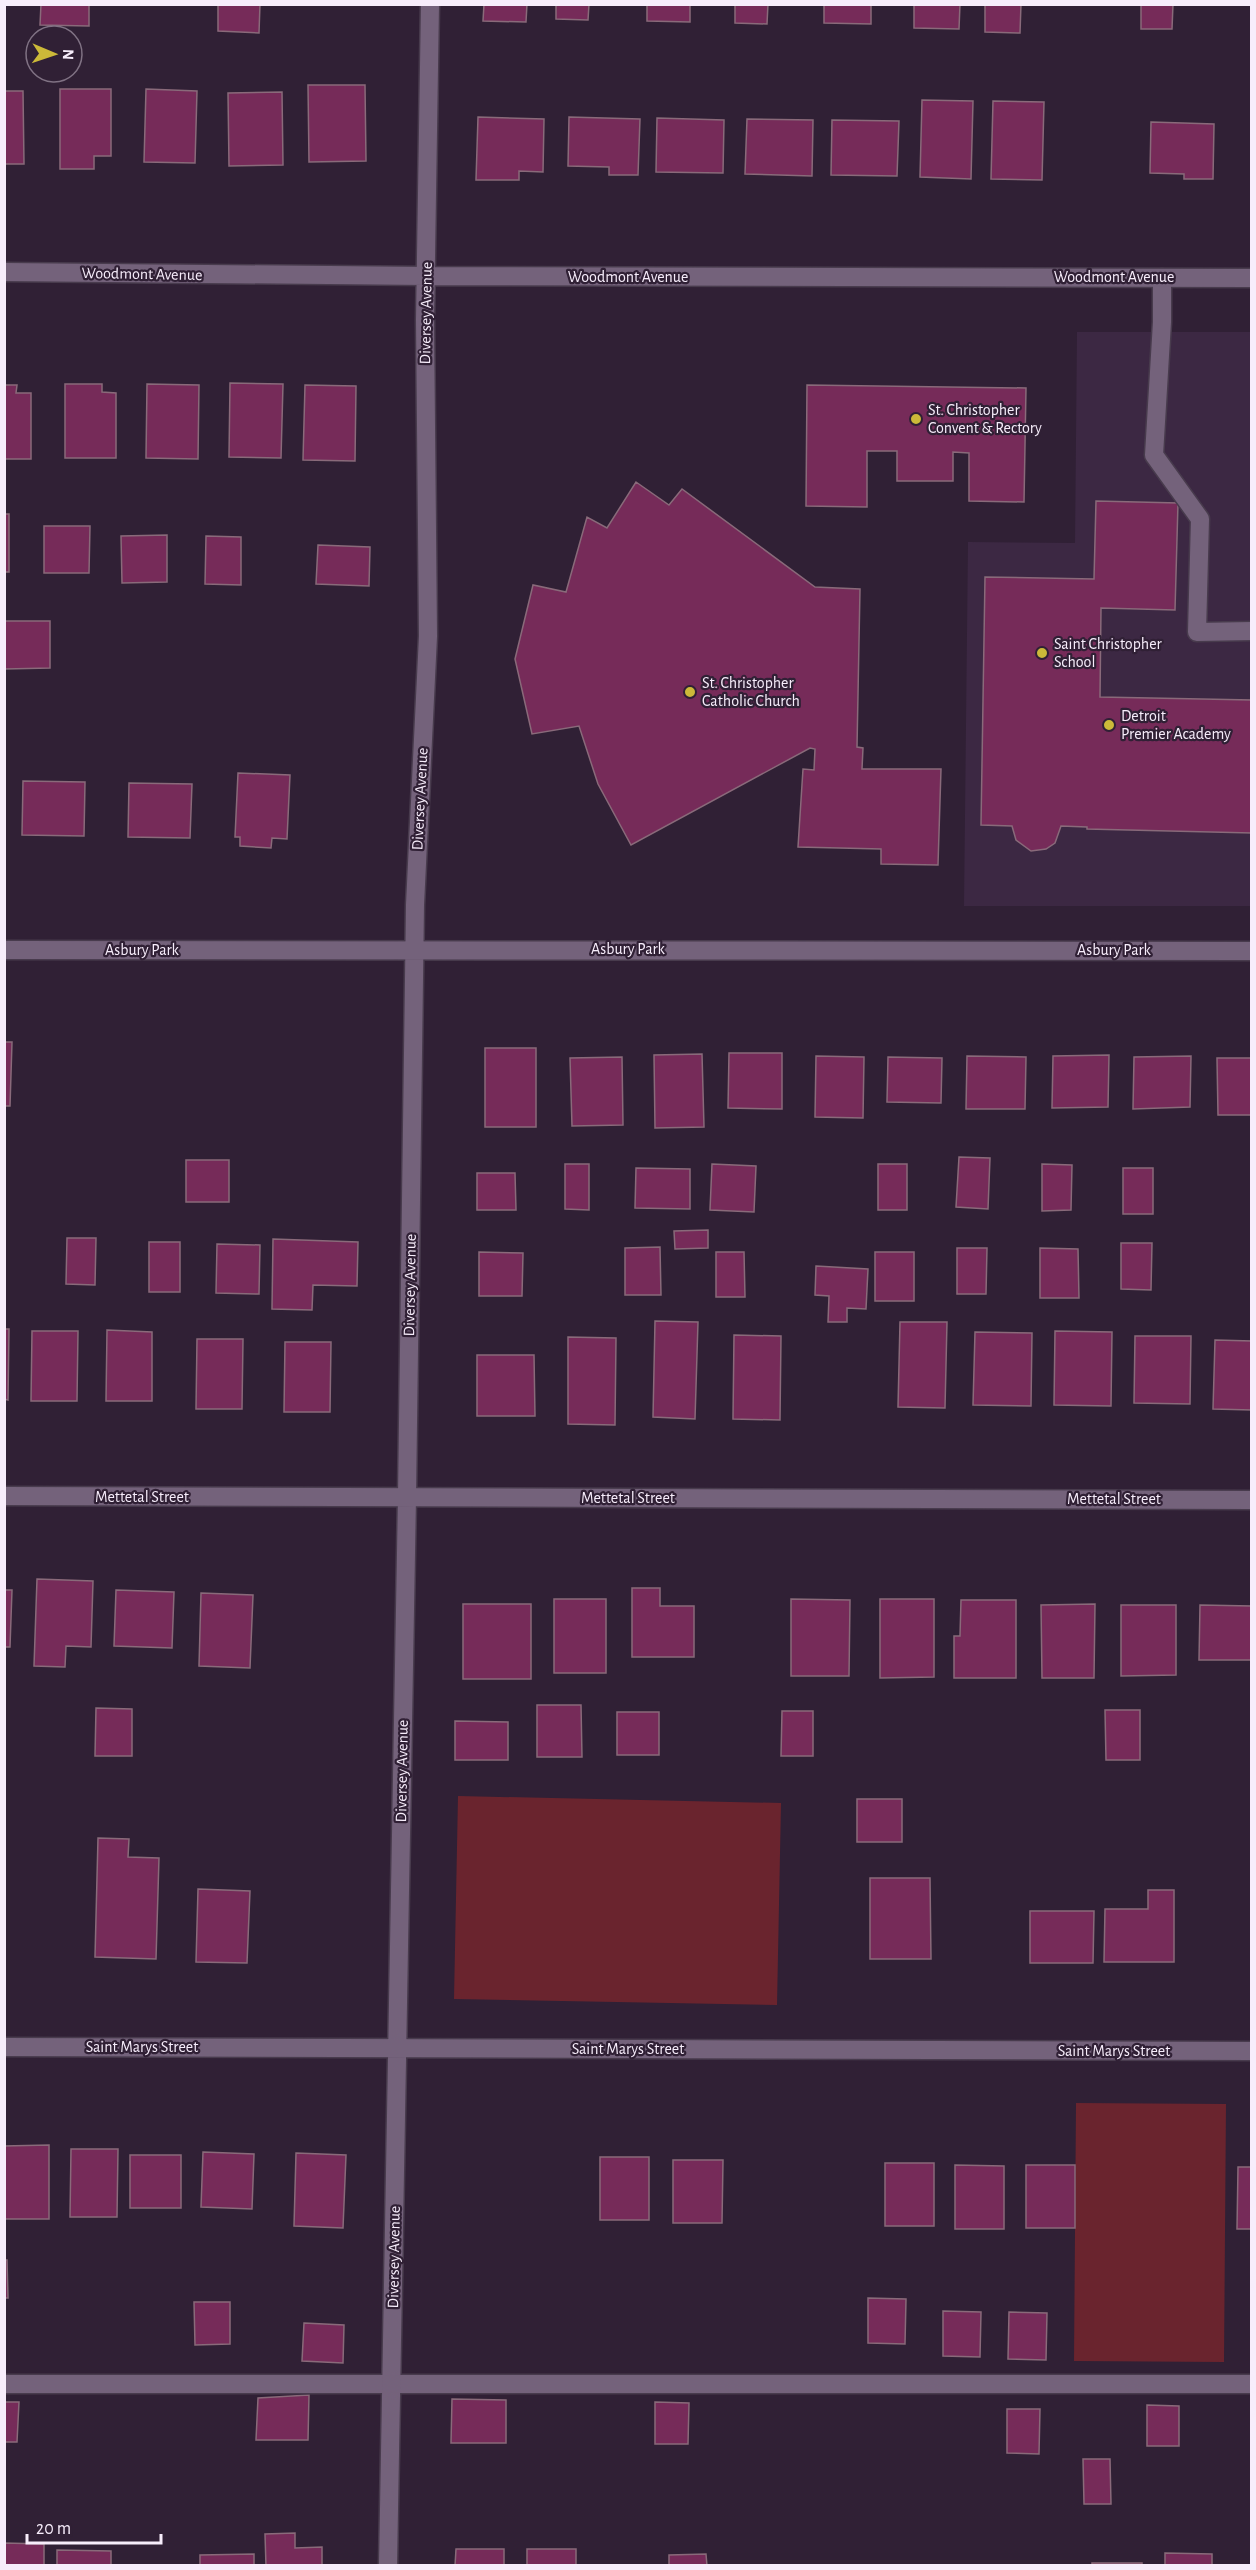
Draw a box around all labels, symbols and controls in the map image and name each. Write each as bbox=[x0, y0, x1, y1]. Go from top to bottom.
north arrow bbox=[24, 24, 84, 84]
text: N bbox=[60, 49, 76, 60]
street label: Diversey Avenue bbox=[417, 262, 436, 365]
street label: Woodmont Avenue bbox=[82, 265, 202, 283]
street label: Woodmont Avenue bbox=[568, 269, 688, 285]
street label: Woodmont Avenue bbox=[1054, 269, 1174, 285]
place label: St. Christopher Convent & Rectory bbox=[928, 402, 1042, 437]
marker: St. Christopher Convent & Rectory bbox=[909, 412, 923, 426]
place label: Saint Christopher School bbox=[1054, 636, 1163, 670]
marker: Saint Christopher School bbox=[1035, 646, 1049, 660]
place label: St. Christopher Catholic Church bbox=[702, 675, 800, 709]
marker: St. Christopher Catholic Church bbox=[683, 685, 697, 699]
place label: Detroit Premier Academy bbox=[1121, 708, 1231, 743]
marker: Detroit Premier Academy bbox=[1102, 718, 1116, 732]
street label: Diversey Avenue bbox=[409, 747, 432, 851]
street label: Asbury Park bbox=[591, 941, 666, 958]
street label: Asbury Park bbox=[105, 942, 180, 959]
street label: Asbury Park bbox=[1077, 942, 1152, 959]
street label: Diversey Avenue bbox=[401, 1234, 420, 1337]
street label: Mettetal Street bbox=[95, 1489, 189, 1505]
street label: Mettetal Street bbox=[581, 1490, 675, 1506]
street label: Mettetal Street bbox=[1067, 1491, 1161, 1507]
street label: Diversey Avenue bbox=[393, 1720, 412, 1823]
street label: Saint Marys Street bbox=[86, 2039, 198, 2056]
street label: Saint Marys Street bbox=[572, 2041, 684, 2058]
street label: Saint Marys Street bbox=[1058, 2043, 1170, 2060]
street label: Diversey Avenue bbox=[385, 2206, 404, 2309]
scale bar bbox=[27, 2507, 160, 2545]
text: 20 m bbox=[36, 2520, 71, 2538]

